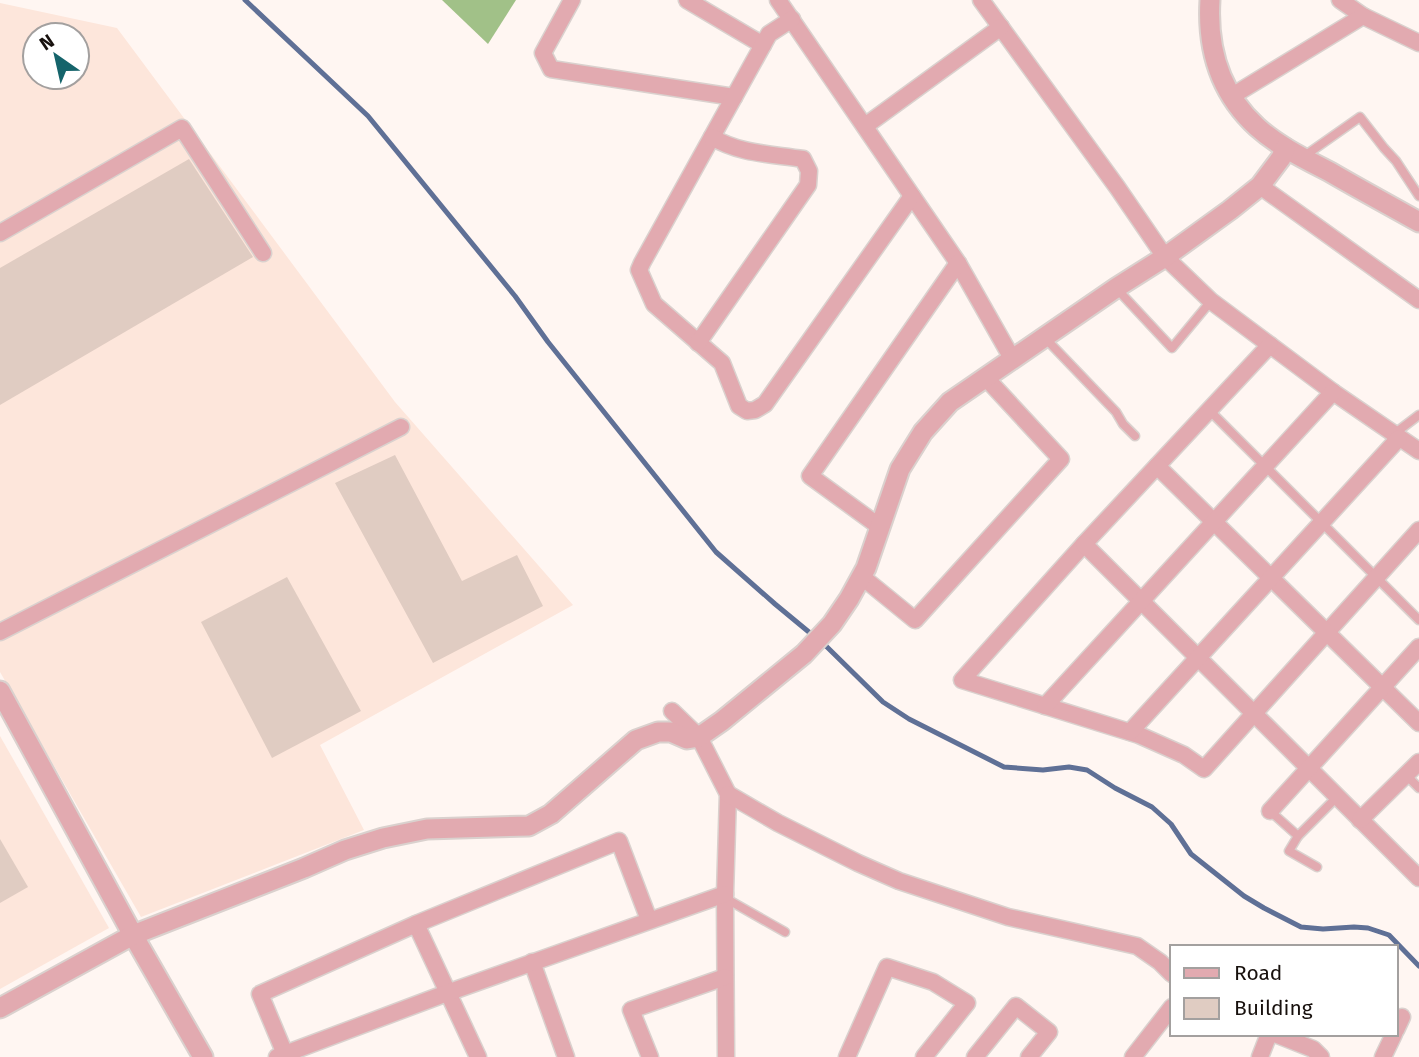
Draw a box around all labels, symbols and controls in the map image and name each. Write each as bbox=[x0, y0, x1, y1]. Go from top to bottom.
north arrow bbox=[21, 21, 91, 91]
text: N bbox=[35, 29, 58, 55]
legend bbox=[1170, 945, 1398, 1036]
text: Road bbox=[1234, 960, 1282, 986]
text: Building bbox=[1234, 995, 1313, 1021]

